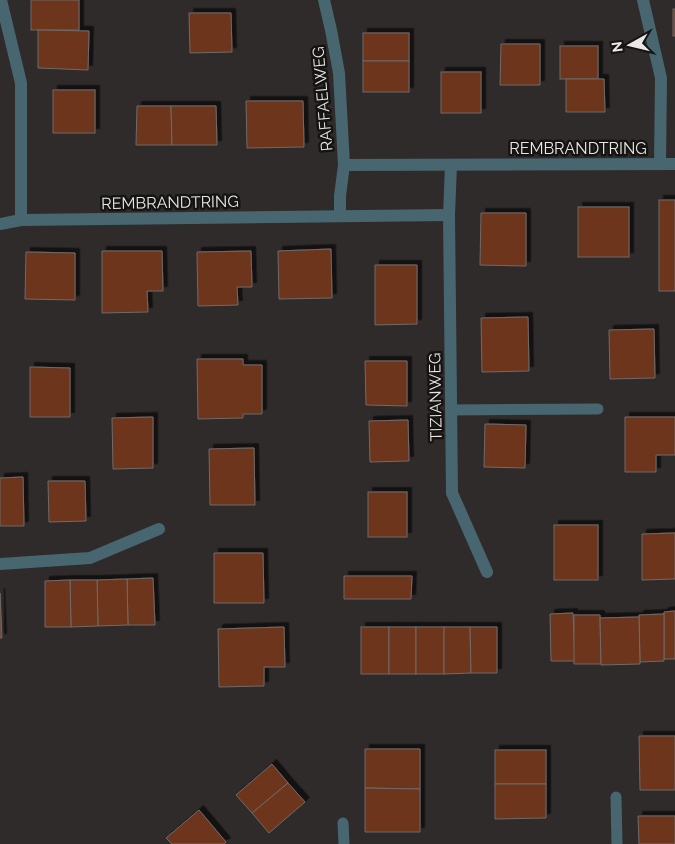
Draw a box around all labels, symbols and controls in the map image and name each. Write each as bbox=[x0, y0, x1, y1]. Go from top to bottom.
north arrow bbox=[605, 20, 655, 70]
text: N bbox=[608, 40, 626, 53]
street label: RAFFAELWEG bbox=[308, 46, 337, 152]
street label: REMBRANDTRING bbox=[509, 139, 647, 158]
street label: REMBRANDTRING bbox=[101, 192, 239, 213]
street label: TIZIANWEG bbox=[425, 353, 446, 441]

